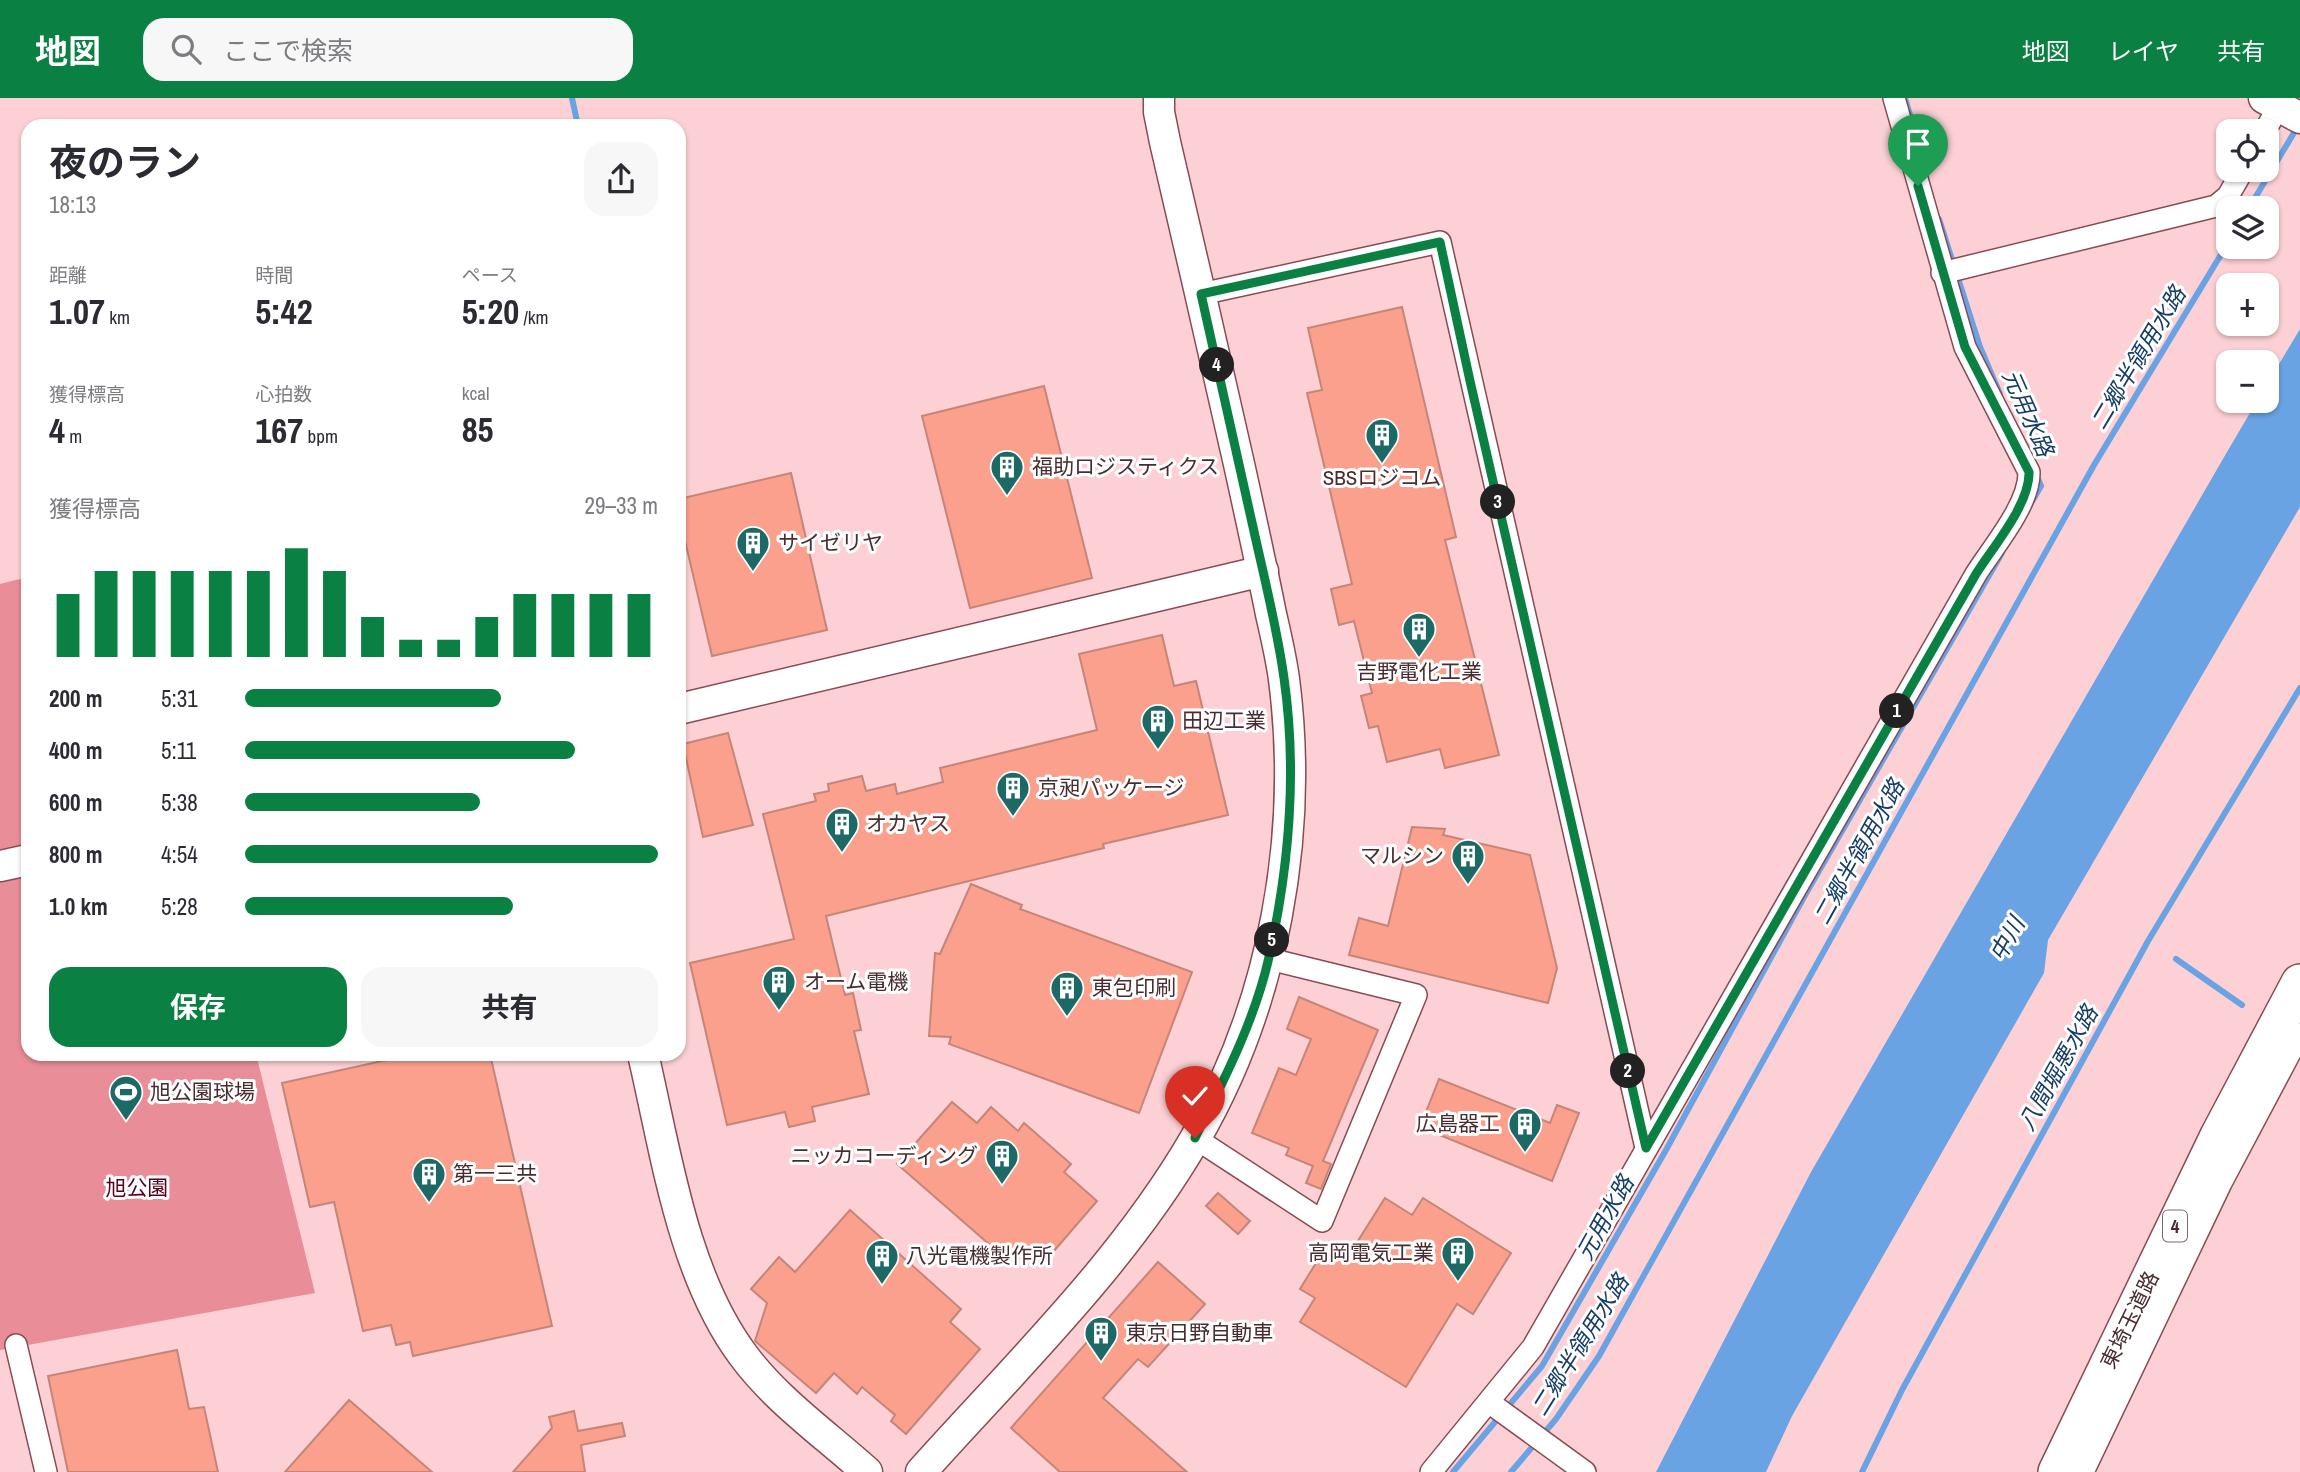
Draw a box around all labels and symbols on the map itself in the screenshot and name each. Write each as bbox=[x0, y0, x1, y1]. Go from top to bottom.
pin bbox=[1888, 114, 1948, 186]
water label: 二郷半領用水路 bbox=[2083, 279, 2193, 435]
pin: 4 bbox=[1200, 348, 1234, 382]
water label: 元用水路 bbox=[1996, 364, 2062, 463]
building icon: SBSロジコム bbox=[1363, 416, 1401, 465]
building icon: 福助ロジスティクス bbox=[988, 448, 1026, 497]
place label: 福助ロジスティクス bbox=[1032, 452, 1219, 481]
place label: SBSロジコム bbox=[1323, 463, 1441, 492]
pin: 3 bbox=[1480, 484, 1516, 520]
building icon: サイゼリヤ bbox=[734, 524, 772, 573]
place label: サイゼリヤ bbox=[778, 528, 883, 557]
building icon: 吉野電化工業 bbox=[1400, 610, 1438, 659]
place label: 吉野電化工業 bbox=[1356, 657, 1482, 686]
pin: 1 bbox=[1880, 694, 1914, 728]
building icon: 田辺工業 bbox=[1139, 702, 1177, 751]
place label: 田辺工業 bbox=[1182, 706, 1266, 735]
building icon: 京昶パッケージ bbox=[994, 769, 1032, 818]
water label: 二郷半領用水路 bbox=[1806, 772, 1912, 930]
place label: 京昶パッケージ bbox=[1038, 773, 1185, 802]
building icon: オカヤス bbox=[823, 805, 861, 854]
place label: オカヤス bbox=[866, 809, 950, 838]
building icon: マルシン bbox=[1449, 837, 1487, 886]
place label: マルシン bbox=[1360, 841, 1444, 870]
water label: 中川 bbox=[1982, 909, 2033, 966]
pin: 5 bbox=[1254, 922, 1290, 958]
building icon: オーム電機 bbox=[760, 963, 798, 1012]
place label: オーム電機 bbox=[804, 967, 908, 996]
building icon: 東包印刷 bbox=[1048, 969, 1086, 1018]
place label: 東包印刷 bbox=[1092, 973, 1176, 1002]
water label: 八間堀悪水路 bbox=[2011, 998, 2106, 1136]
pin: 2 bbox=[1610, 1054, 1646, 1088]
pin bbox=[1165, 1066, 1225, 1138]
sports icon: 旭公園球場 bbox=[107, 1073, 145, 1122]
place label: 旭公園球場 bbox=[150, 1077, 255, 1106]
building icon: 広島器工 bbox=[1506, 1105, 1544, 1154]
place label: 広島器工 bbox=[1416, 1109, 1500, 1138]
building icon: ニッカコーディング bbox=[983, 1137, 1021, 1186]
place label: ニッカコーディング bbox=[790, 1141, 978, 1170]
building icon: 第一三共 bbox=[410, 1155, 448, 1204]
place label: 第一三共 bbox=[453, 1159, 537, 1188]
water label: 元用水路 bbox=[1569, 1168, 1641, 1266]
park label: 旭公園 bbox=[106, 1173, 169, 1202]
road number: 4 bbox=[2163, 1210, 2187, 1242]
building icon: 高岡電気工業 bbox=[1439, 1234, 1477, 1283]
building icon: 八光電機製作所 bbox=[863, 1237, 901, 1286]
place label: 高岡電気工業 bbox=[1308, 1238, 1434, 1267]
place label: 八光電機製作所 bbox=[906, 1241, 1053, 1270]
street label: 東埼玉道路 bbox=[2094, 1266, 2166, 1373]
water label: 二郷半領用水路 bbox=[1524, 1267, 1636, 1421]
building icon: 東京日野自動車 bbox=[1082, 1314, 1120, 1363]
place label: 東京日野自動車 bbox=[1126, 1318, 1273, 1347]

